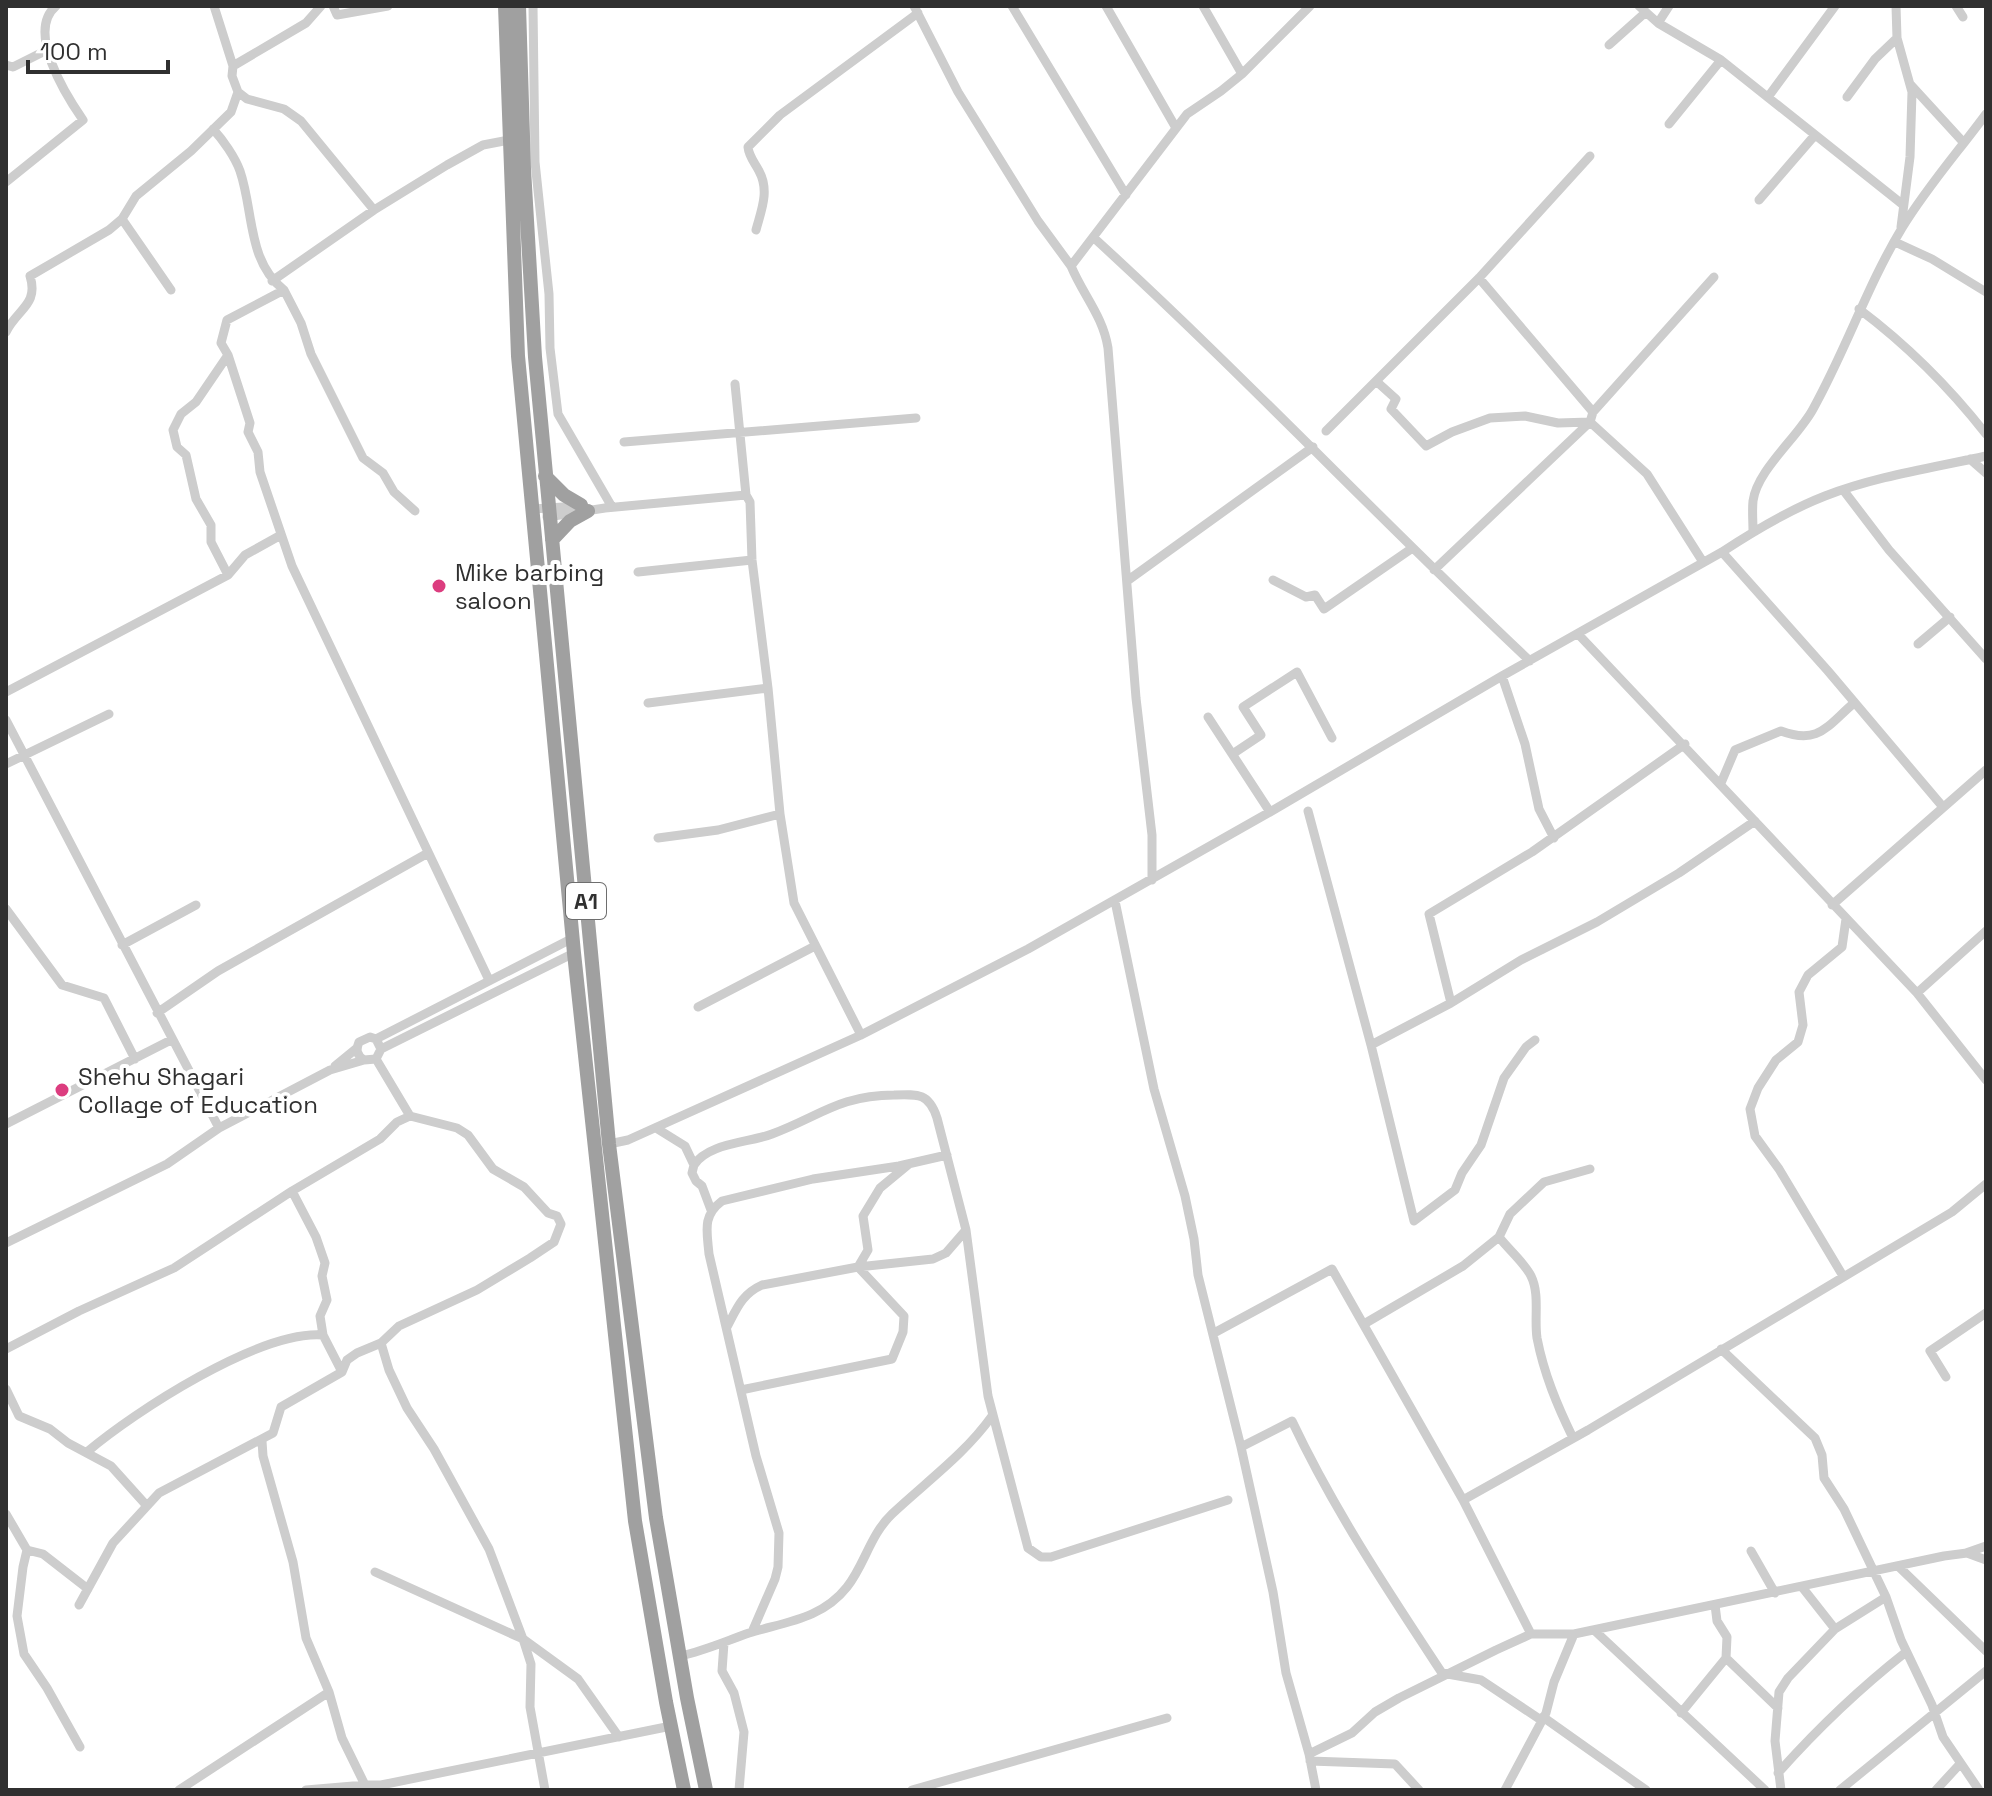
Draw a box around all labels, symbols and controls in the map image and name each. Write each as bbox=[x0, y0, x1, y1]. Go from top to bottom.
scale bar bbox=[28, 24, 168, 74]
text: 100 m bbox=[40, 36, 108, 67]
place label: Mike barbing saloon bbox=[455, 557, 604, 616]
marker: Mike barbing saloon bbox=[430, 577, 448, 595]
road number: A1 bbox=[566, 883, 606, 919]
place label: Shehu Shagari Collage of Education bbox=[78, 1061, 318, 1120]
marker: Shehu Shagari Collage of Education bbox=[53, 1081, 71, 1099]

